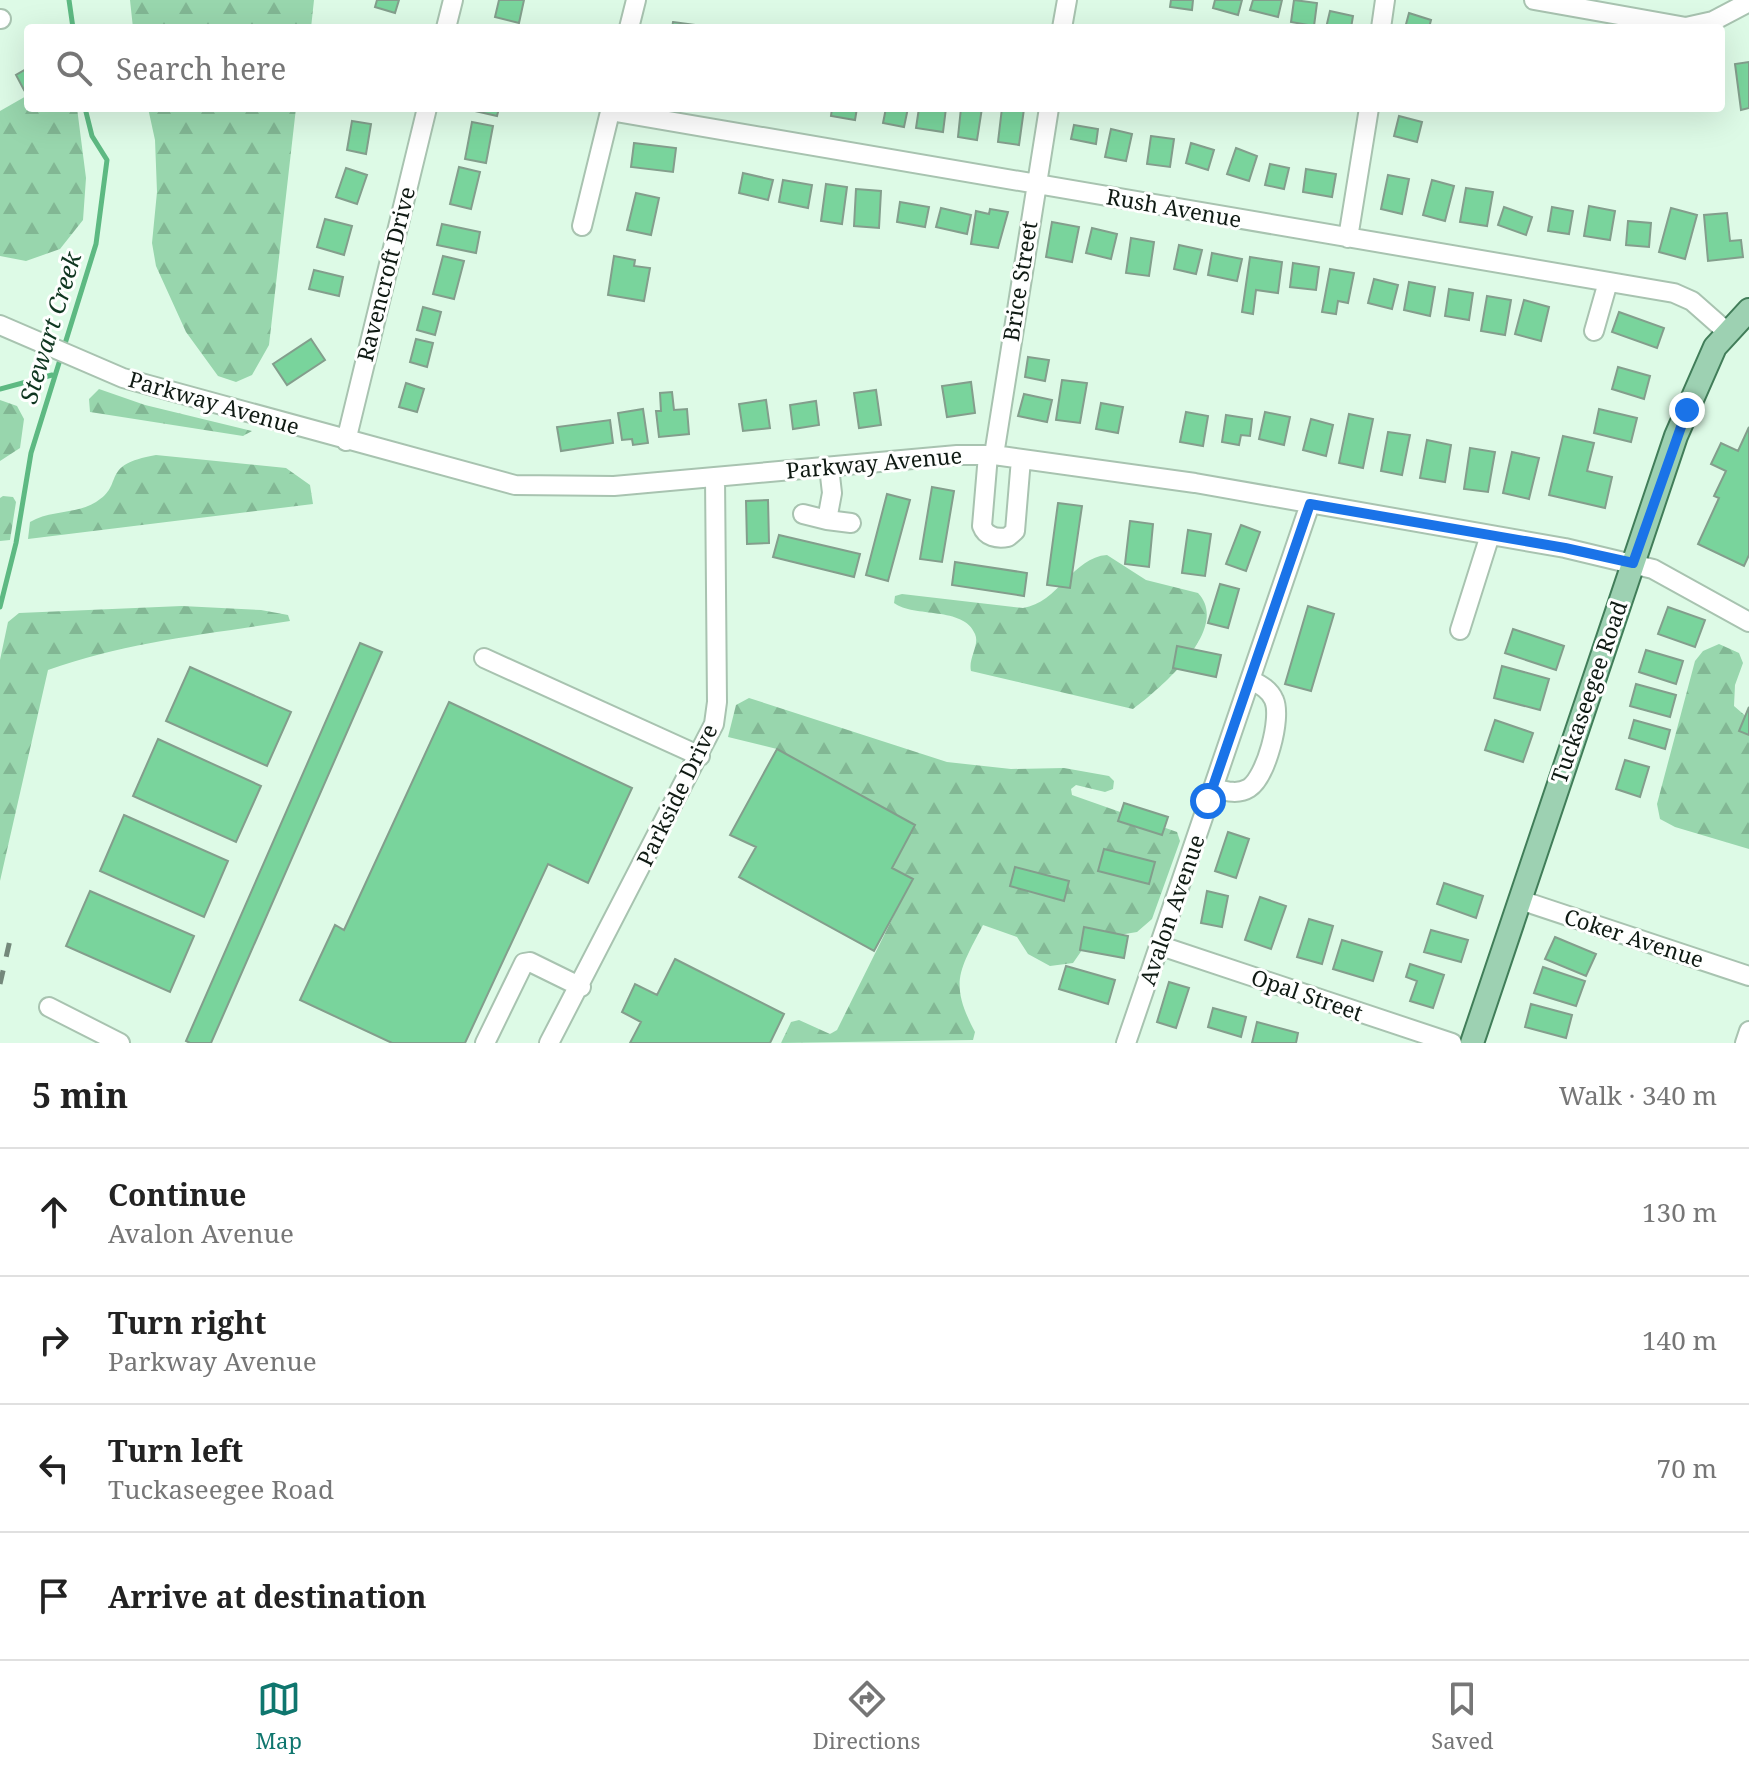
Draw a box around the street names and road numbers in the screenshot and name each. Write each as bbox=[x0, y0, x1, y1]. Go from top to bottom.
street label: Rush Avenue bbox=[1104, 180, 1244, 234]
street label: Ravencroft Drive bbox=[349, 183, 421, 364]
street label: Brice Street bbox=[995, 218, 1043, 343]
street label: Parkway Avenue bbox=[125, 363, 303, 441]
street label: Parkway Avenue bbox=[785, 439, 963, 485]
street label: Tuckaseegee Road bbox=[1543, 596, 1634, 787]
street label: Parkside Drive bbox=[629, 718, 724, 871]
street label: Avalon Avenue bbox=[1131, 830, 1211, 989]
street label: Coker Avenue bbox=[1561, 900, 1708, 974]
street label: Opal Street bbox=[1248, 961, 1367, 1027]

